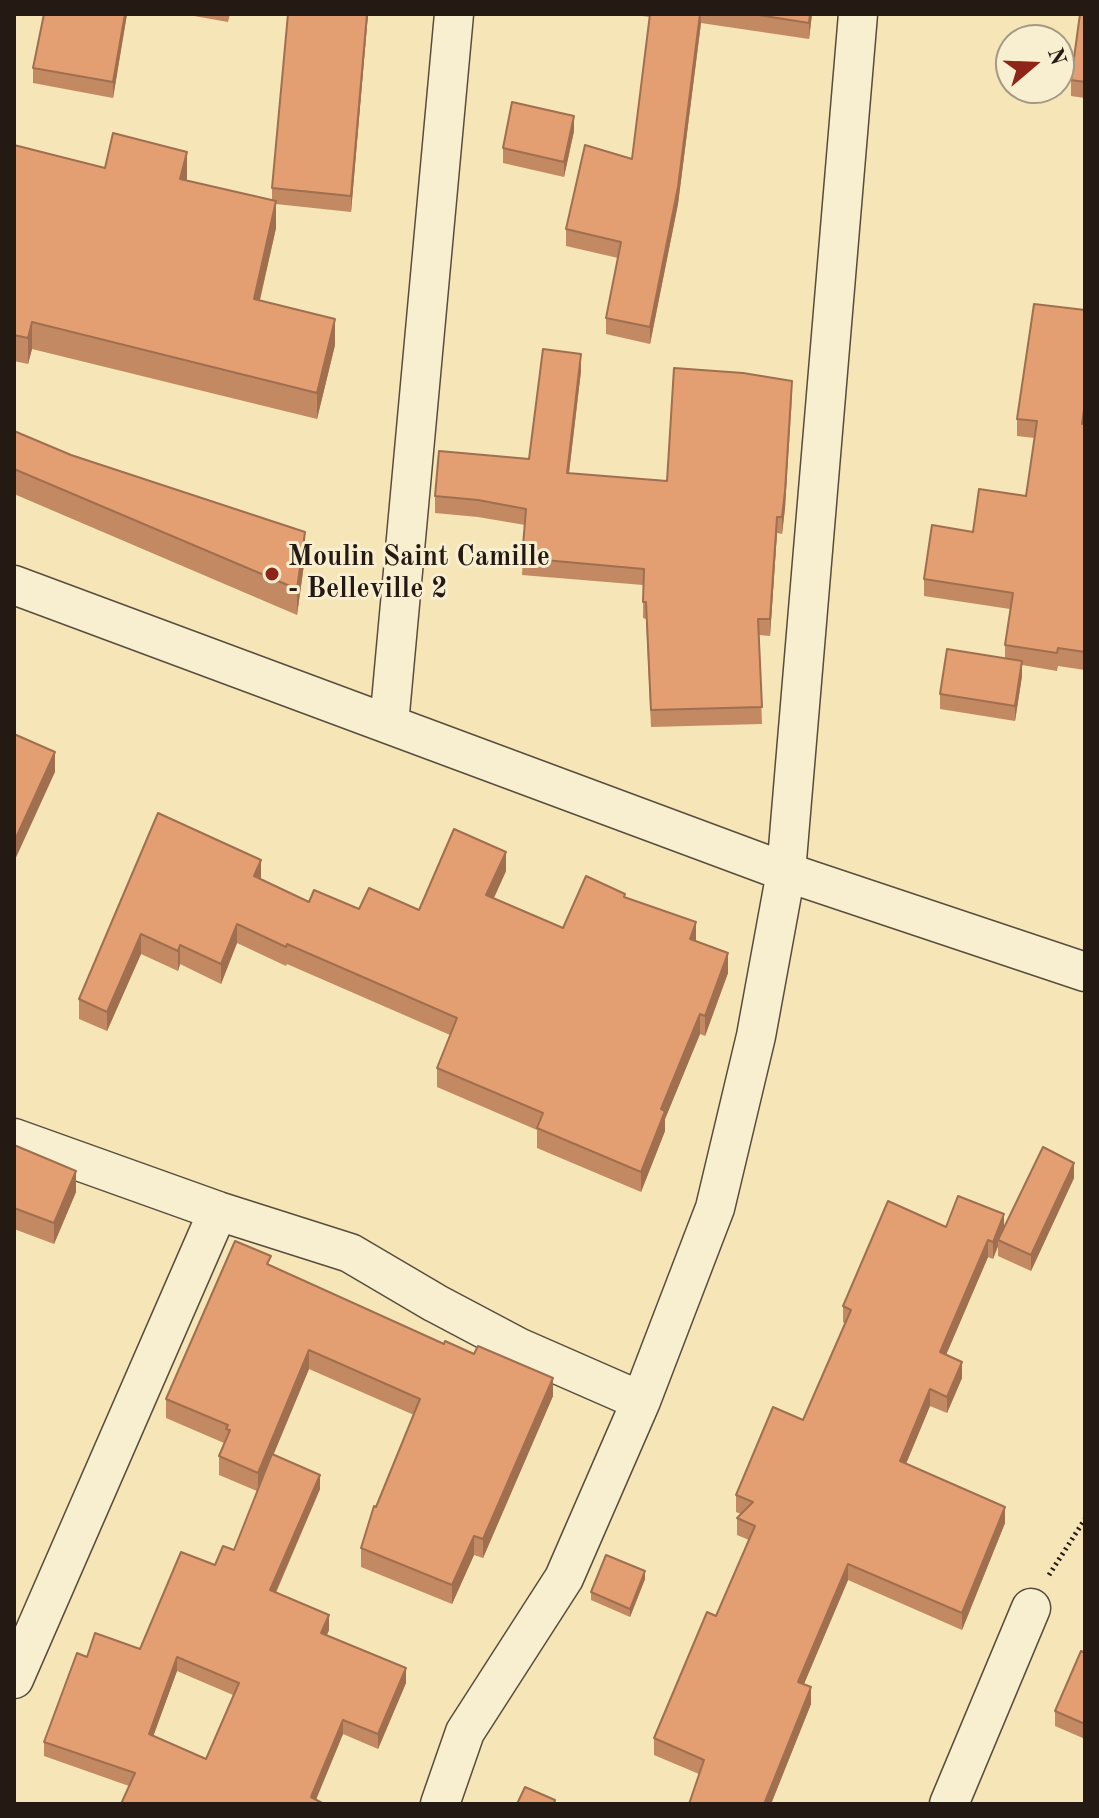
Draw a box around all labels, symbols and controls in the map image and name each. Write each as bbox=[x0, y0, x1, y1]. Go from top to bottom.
north arrow bbox=[995, 24, 1075, 104]
text: N bbox=[1043, 45, 1069, 68]
place label: Moulin Saint Camille - Belleville 2 bbox=[288, 541, 550, 607]
marker: Moulin Saint Camille - Belleville 2 bbox=[263, 565, 281, 583]

